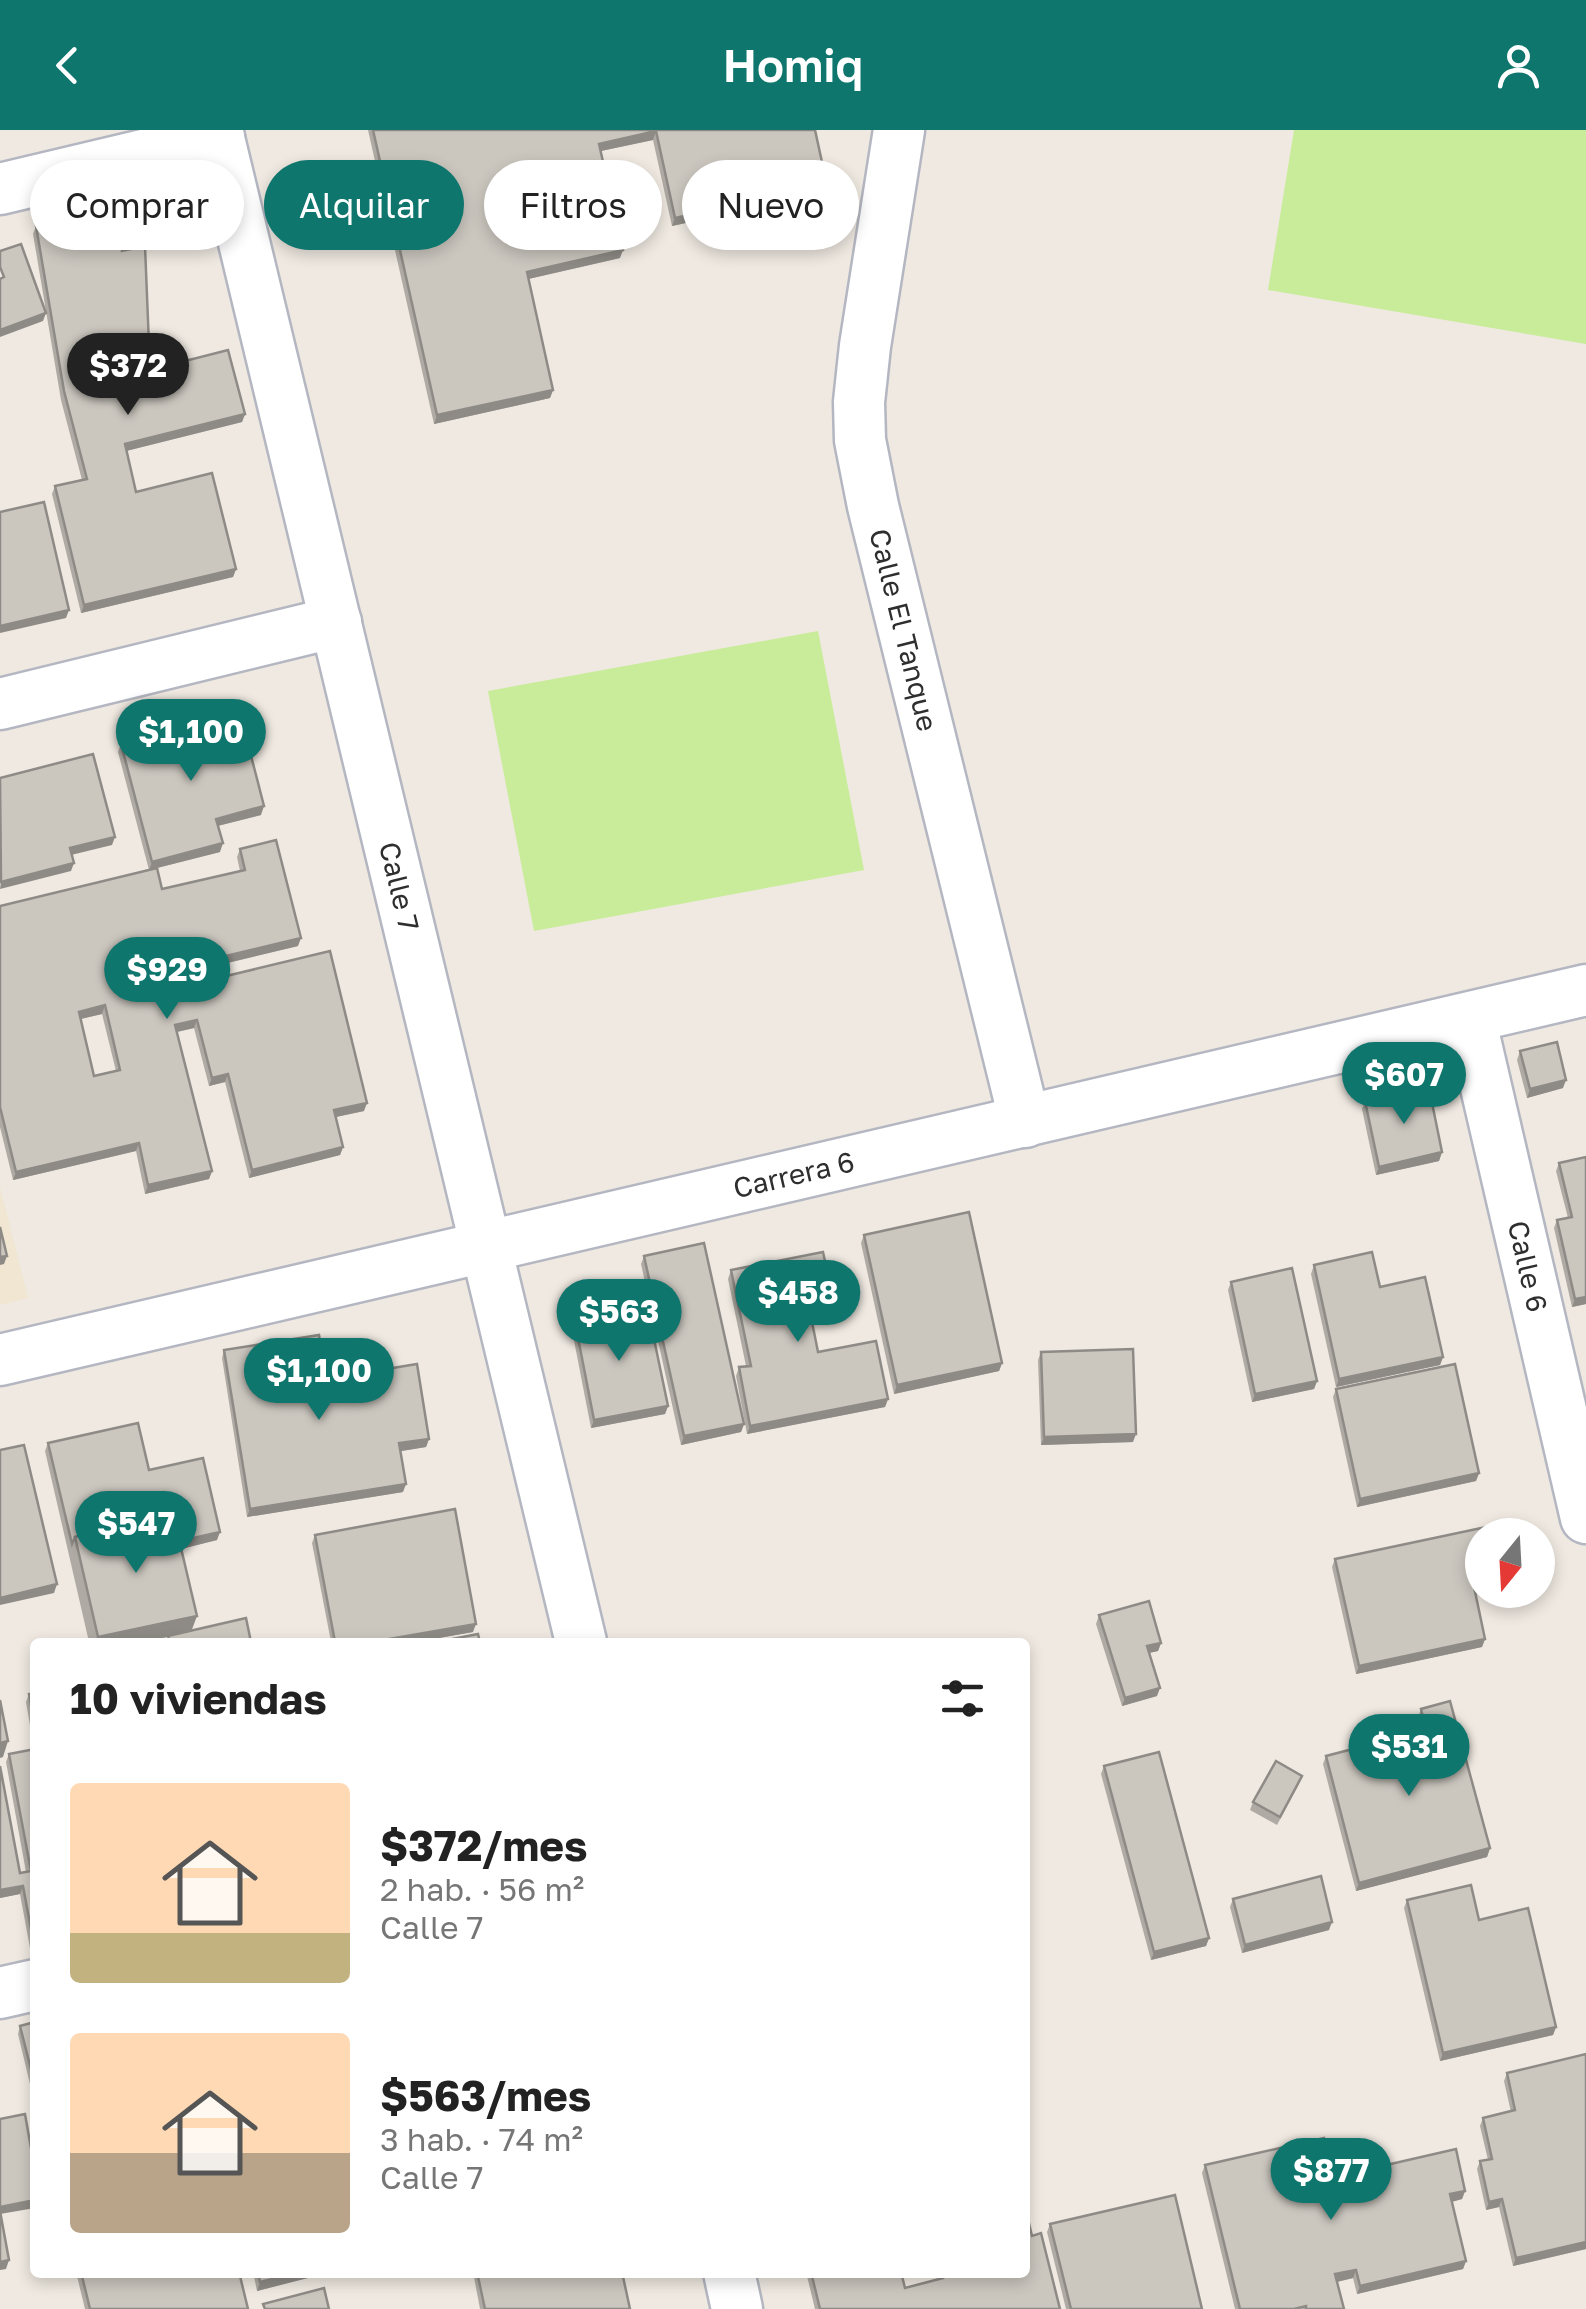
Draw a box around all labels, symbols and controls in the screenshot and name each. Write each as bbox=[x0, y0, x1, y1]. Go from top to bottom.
icon: back bbox=[40, 38, 95, 93]
text: Homiq bbox=[723, 38, 863, 92]
icon: person bbox=[1491, 38, 1546, 93]
chip: Comprar bbox=[30, 160, 244, 250]
chip: Alquilar bbox=[264, 160, 464, 250]
chip: Filtros bbox=[484, 160, 662, 250]
chip: Nuevo bbox=[682, 160, 859, 250]
pin: $372 bbox=[69, 333, 187, 418]
text: $372 bbox=[89, 346, 167, 384]
street label: Calle El Tanque bbox=[863, 525, 945, 734]
pin: $1,100 bbox=[110, 699, 272, 784]
text: $1,100 bbox=[138, 712, 244, 750]
street label: Calle 7 bbox=[373, 838, 426, 934]
pin: $929 bbox=[108, 937, 226, 1022]
text: $929 bbox=[126, 950, 208, 988]
pin: $607 bbox=[1345, 1042, 1463, 1127]
text: $607 bbox=[1364, 1055, 1444, 1093]
street label: Carrera 6 bbox=[730, 1144, 857, 1204]
street label: Calle 6 bbox=[1502, 1217, 1555, 1315]
pin: $458 bbox=[739, 1260, 857, 1345]
text: $458 bbox=[757, 1273, 839, 1311]
pin: $563 bbox=[560, 1279, 678, 1364]
text: $563 bbox=[579, 1292, 659, 1330]
pin: $1,100 bbox=[238, 1338, 400, 1423]
text: $1,100 bbox=[266, 1351, 372, 1389]
pin: $547 bbox=[77, 1491, 195, 1576]
text: $547 bbox=[97, 1504, 175, 1542]
north arrow bbox=[1465, 1518, 1555, 1608]
map controls bbox=[1465, 1518, 1555, 1608]
icon: filters bbox=[935, 1671, 990, 1726]
text: 10 viviendas bbox=[70, 1673, 327, 1723]
pin: $531 bbox=[1350, 1714, 1468, 1799]
text: $531 bbox=[1371, 1727, 1447, 1765]
text: $372/mes bbox=[380, 1820, 587, 1870]
icon: home bbox=[150, 1823, 270, 1943]
text: 2 hab. · 56 m² bbox=[380, 1870, 584, 1908]
text: Calle 7 bbox=[380, 1908, 484, 1946]
text: $563/mes bbox=[380, 2070, 591, 2120]
icon: home bbox=[150, 2073, 270, 2193]
text: 3 hab. · 74 m² bbox=[380, 2120, 583, 2158]
pin: $877 bbox=[1272, 2138, 1390, 2223]
text: $877 bbox=[1293, 2151, 1369, 2189]
text: Calle 7 bbox=[380, 2158, 484, 2196]

